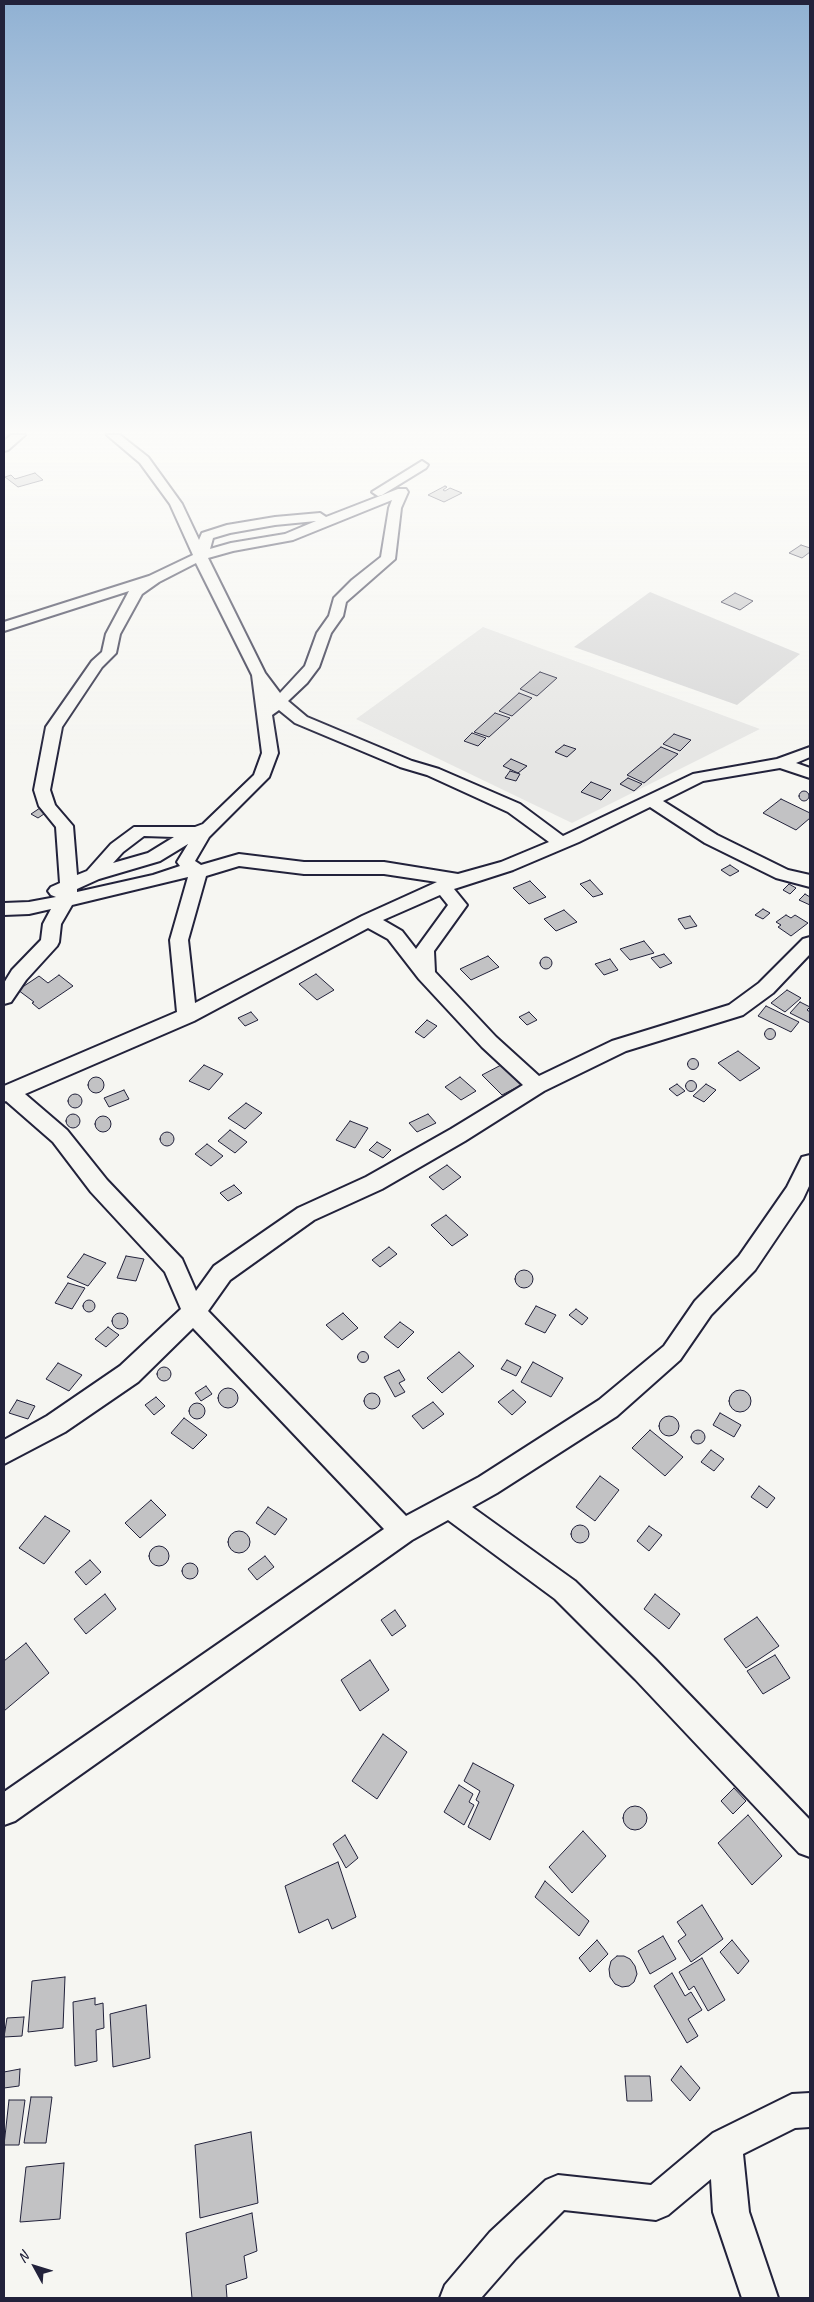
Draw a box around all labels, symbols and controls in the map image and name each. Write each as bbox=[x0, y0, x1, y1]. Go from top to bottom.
north arrow bbox=[10, 2242, 60, 2292]
text: N bbox=[14, 2249, 32, 2266]

